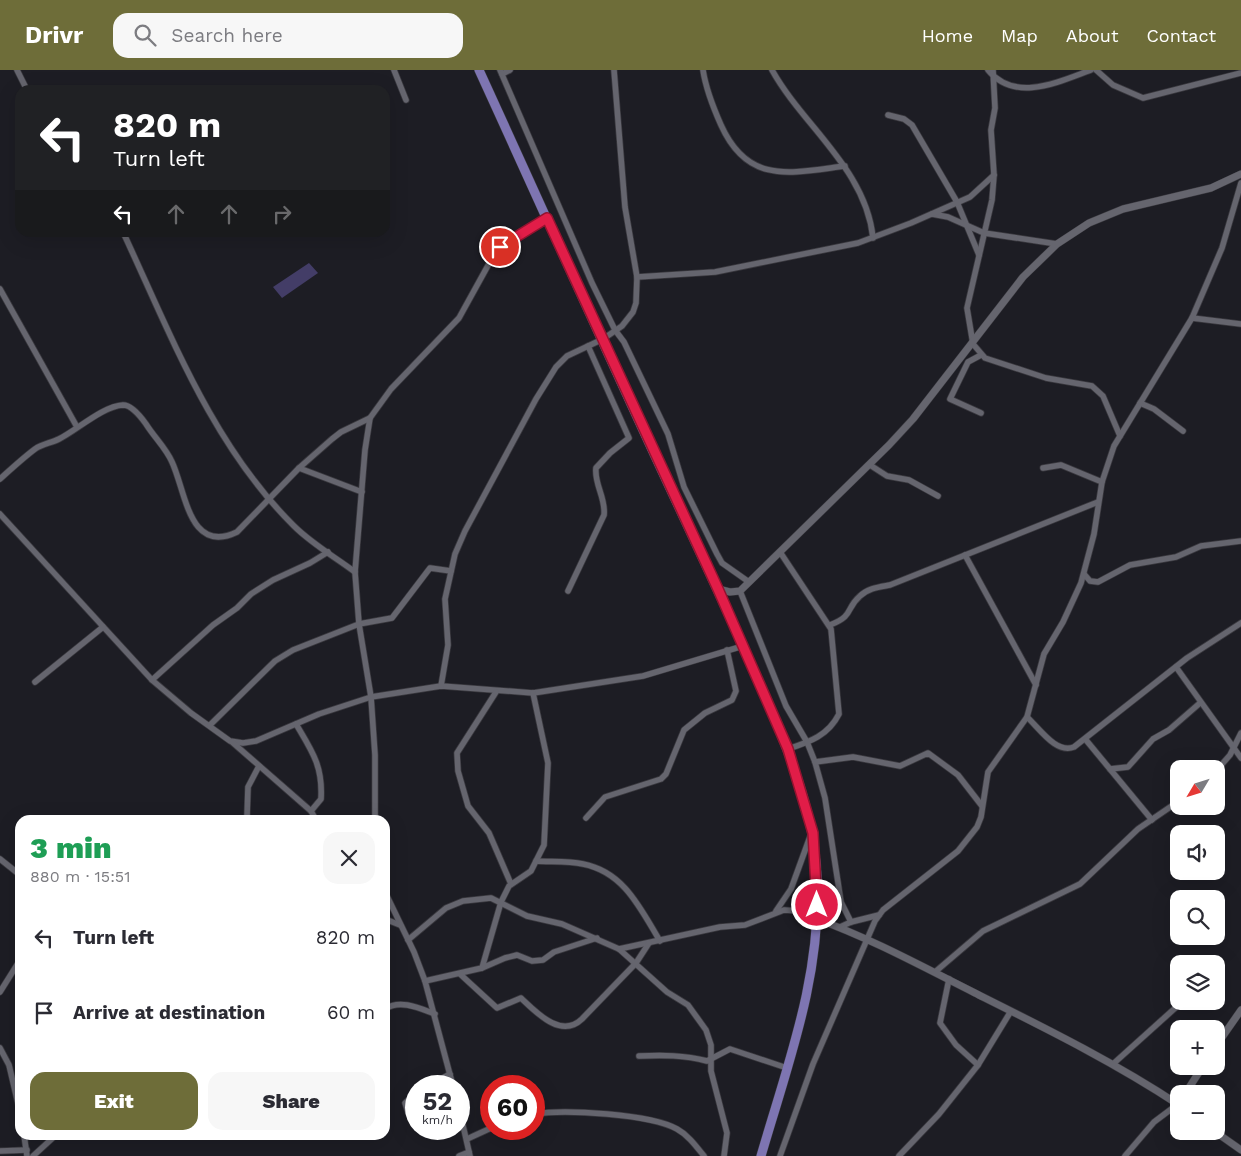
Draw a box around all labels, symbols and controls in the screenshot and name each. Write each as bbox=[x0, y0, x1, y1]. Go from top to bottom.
search box bbox=[113, 13, 463, 58]
text: Drivr bbox=[25, 21, 83, 49]
icon: search bbox=[131, 21, 159, 49]
text: Search here bbox=[171, 24, 283, 47]
text: Home bbox=[922, 25, 973, 46]
text: Map bbox=[1001, 25, 1038, 46]
text: About bbox=[1066, 25, 1118, 46]
text: Contact bbox=[1146, 25, 1216, 46]
text: 820 m bbox=[113, 104, 221, 146]
icon: left bbox=[30, 105, 95, 170]
text: Turn left bbox=[113, 146, 205, 171]
icon: left bbox=[109, 200, 137, 228]
icon: ahead bbox=[162, 200, 190, 228]
icon: ahead bbox=[215, 200, 243, 228]
icon: right bbox=[268, 200, 296, 228]
pin bbox=[479, 226, 521, 268]
icon: arrive bbox=[486, 233, 514, 261]
north arrow bbox=[1170, 760, 1225, 815]
map controls bbox=[1170, 760, 1225, 1140]
button: sound bbox=[1170, 825, 1225, 880]
text: 3 min bbox=[30, 830, 112, 865]
button: close bbox=[323, 832, 375, 884]
text: 880 m · 15:51 bbox=[30, 867, 130, 886]
position arrow bbox=[790, 878, 842, 930]
button: search bbox=[1170, 890, 1225, 945]
icon: left bbox=[30, 924, 58, 952]
text: Turn left bbox=[73, 926, 154, 949]
text: 820 m bbox=[316, 926, 375, 949]
button: layers bbox=[1170, 955, 1225, 1010]
icon: arrive bbox=[30, 999, 58, 1027]
text: Arrive at destination bbox=[73, 1001, 265, 1024]
text: 60 m bbox=[327, 1001, 375, 1024]
button: + bbox=[1170, 1020, 1225, 1075]
button: Exit bbox=[30, 1072, 198, 1130]
button: Share bbox=[208, 1072, 375, 1130]
speed limit sign: 60 bbox=[480, 1075, 545, 1140]
button: − bbox=[1170, 1085, 1225, 1140]
text: 52 bbox=[423, 1087, 452, 1116]
text: km/h bbox=[422, 1113, 453, 1127]

